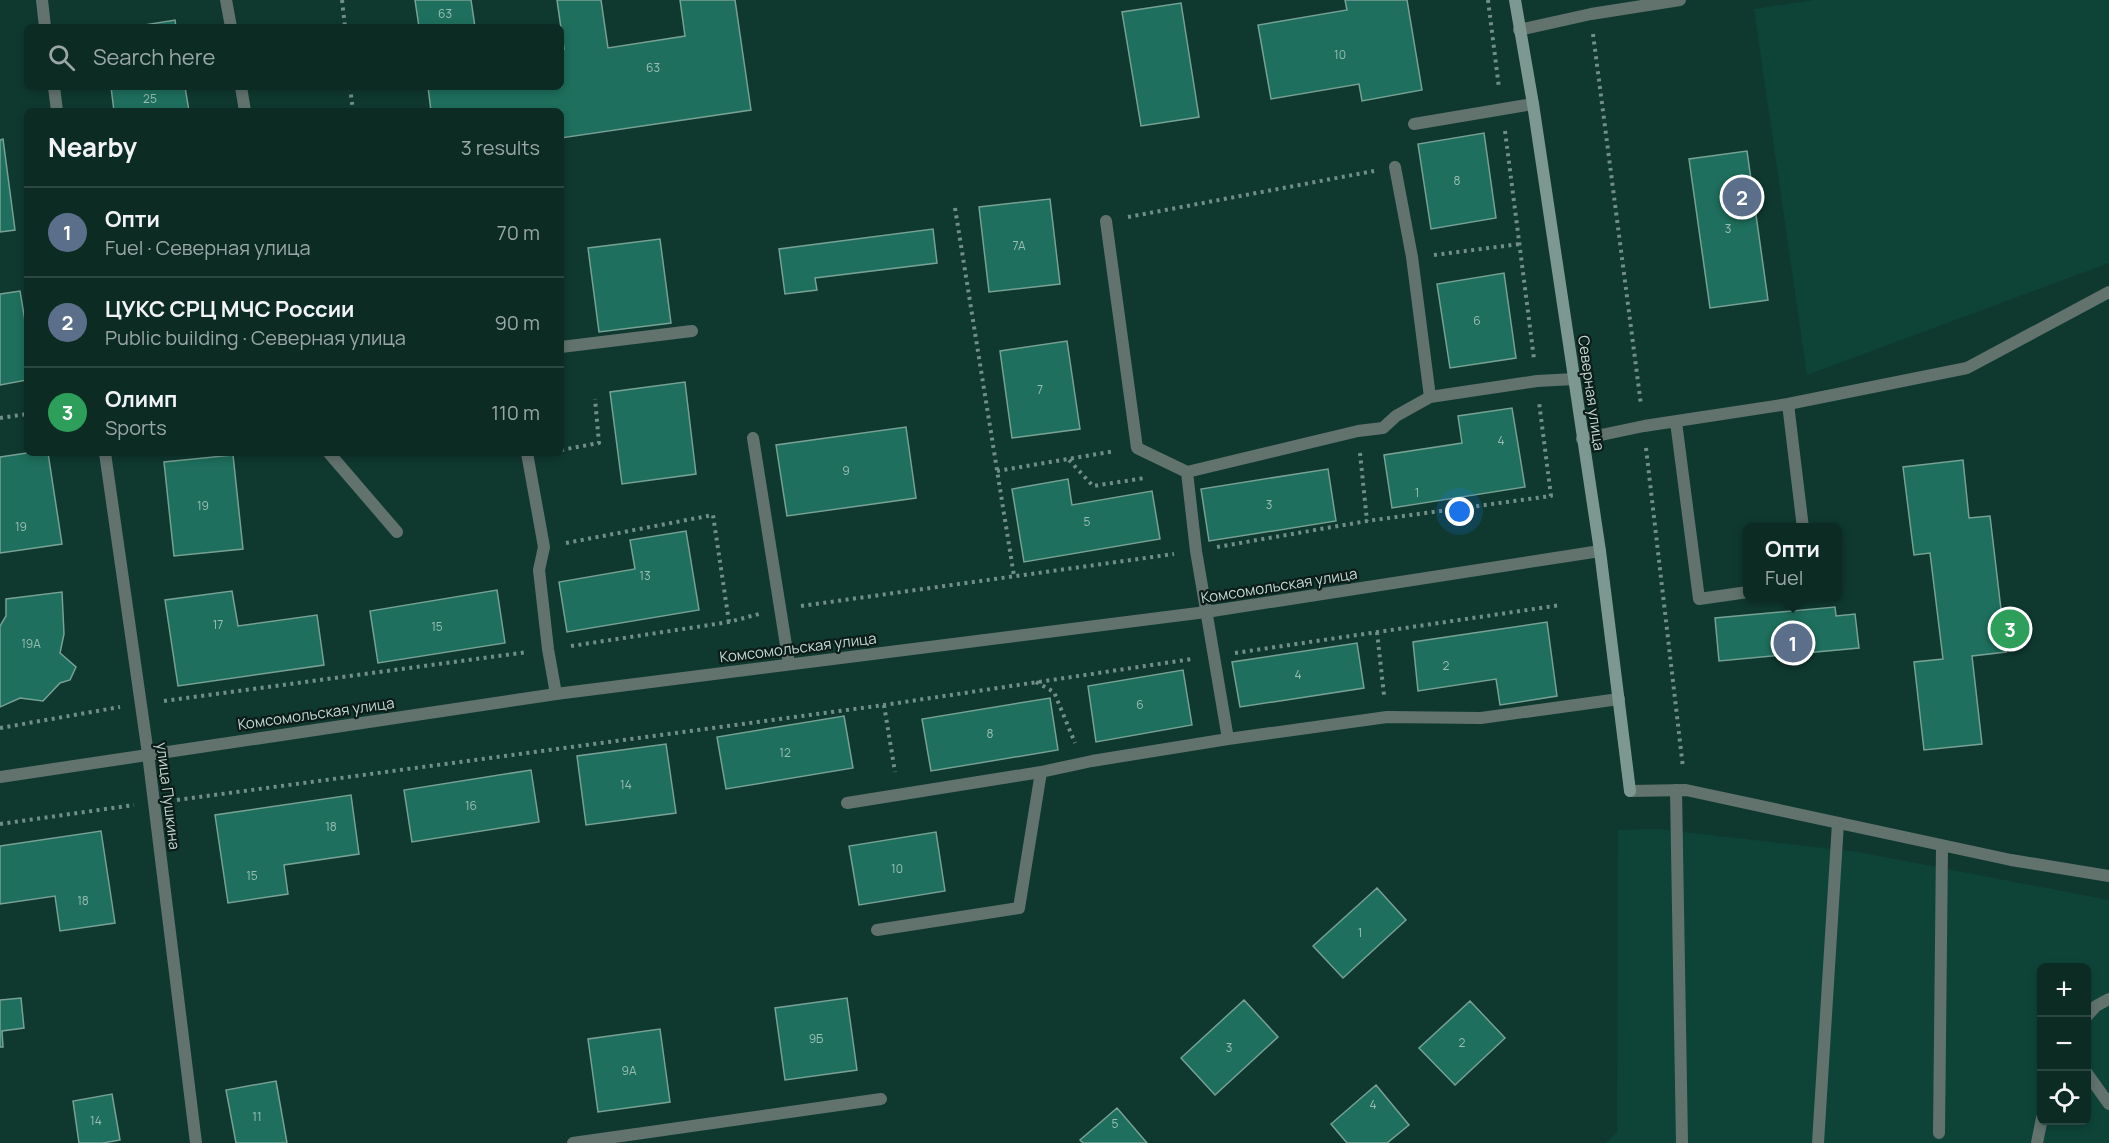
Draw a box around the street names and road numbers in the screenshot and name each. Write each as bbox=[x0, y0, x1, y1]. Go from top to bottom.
street label: Северная улица bbox=[1573, 334, 1610, 452]
street label: Комсомольская улица bbox=[1199, 563, 1359, 608]
street label: Комсомольская улица bbox=[718, 627, 878, 668]
street label: Комсомольская улица bbox=[236, 692, 396, 735]
street label: улица Пушкина bbox=[151, 741, 186, 851]

